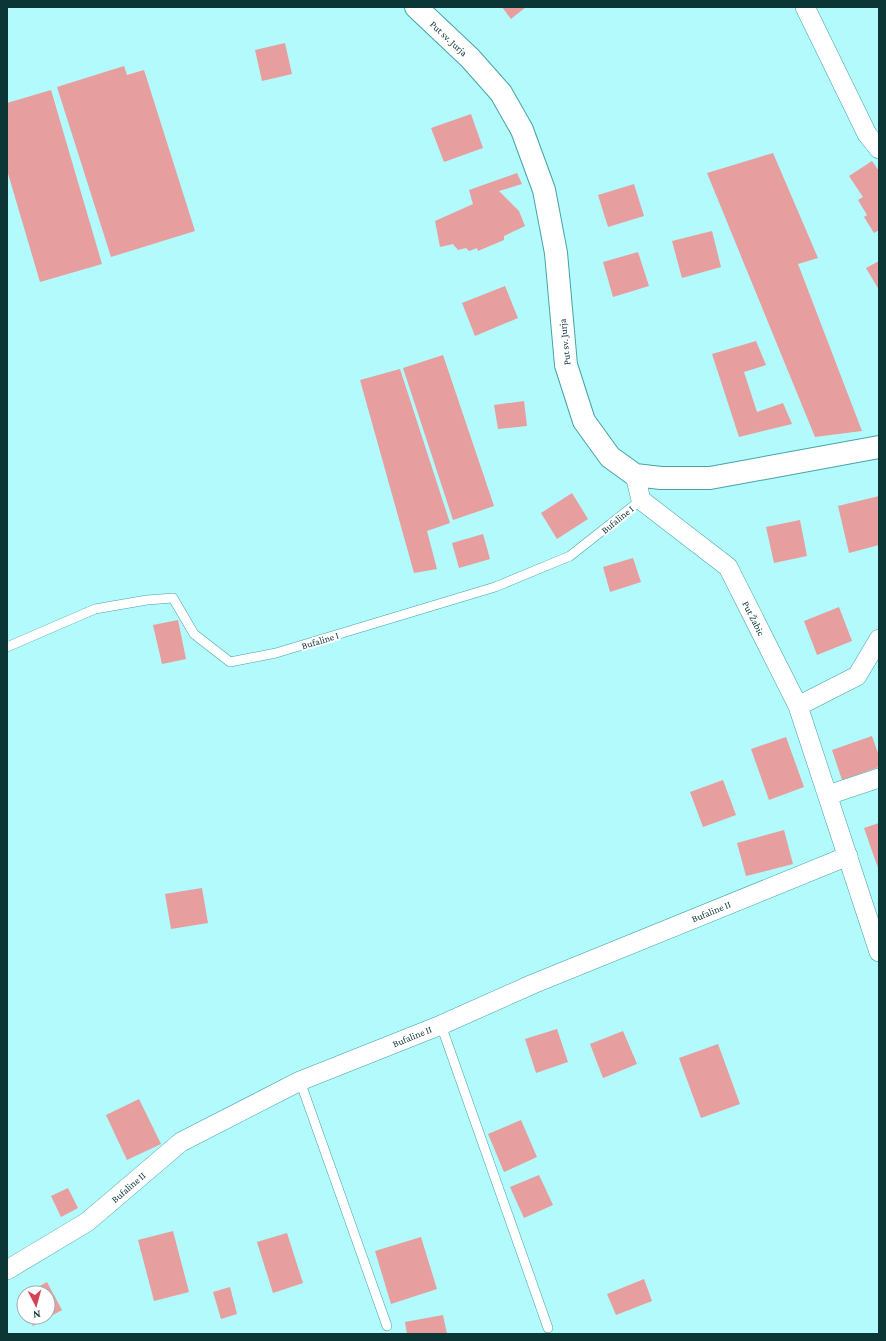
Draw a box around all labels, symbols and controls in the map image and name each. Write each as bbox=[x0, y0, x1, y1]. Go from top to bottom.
street label: Put sv. Jurja bbox=[427, 18, 470, 59]
street label: Put sv. Jurja bbox=[557, 318, 573, 366]
street label: Bufaline I bbox=[599, 503, 636, 536]
street label: Put Žabic bbox=[740, 599, 767, 638]
street label: Bufaline I bbox=[300, 630, 340, 651]
street label: Bufaline II bbox=[690, 899, 732, 924]
street label: Bufaline II bbox=[391, 1024, 433, 1049]
street label: Bufaline II bbox=[109, 1170, 148, 1205]
north arrow bbox=[16, 1285, 56, 1325]
text: N bbox=[32, 1309, 41, 1321]

